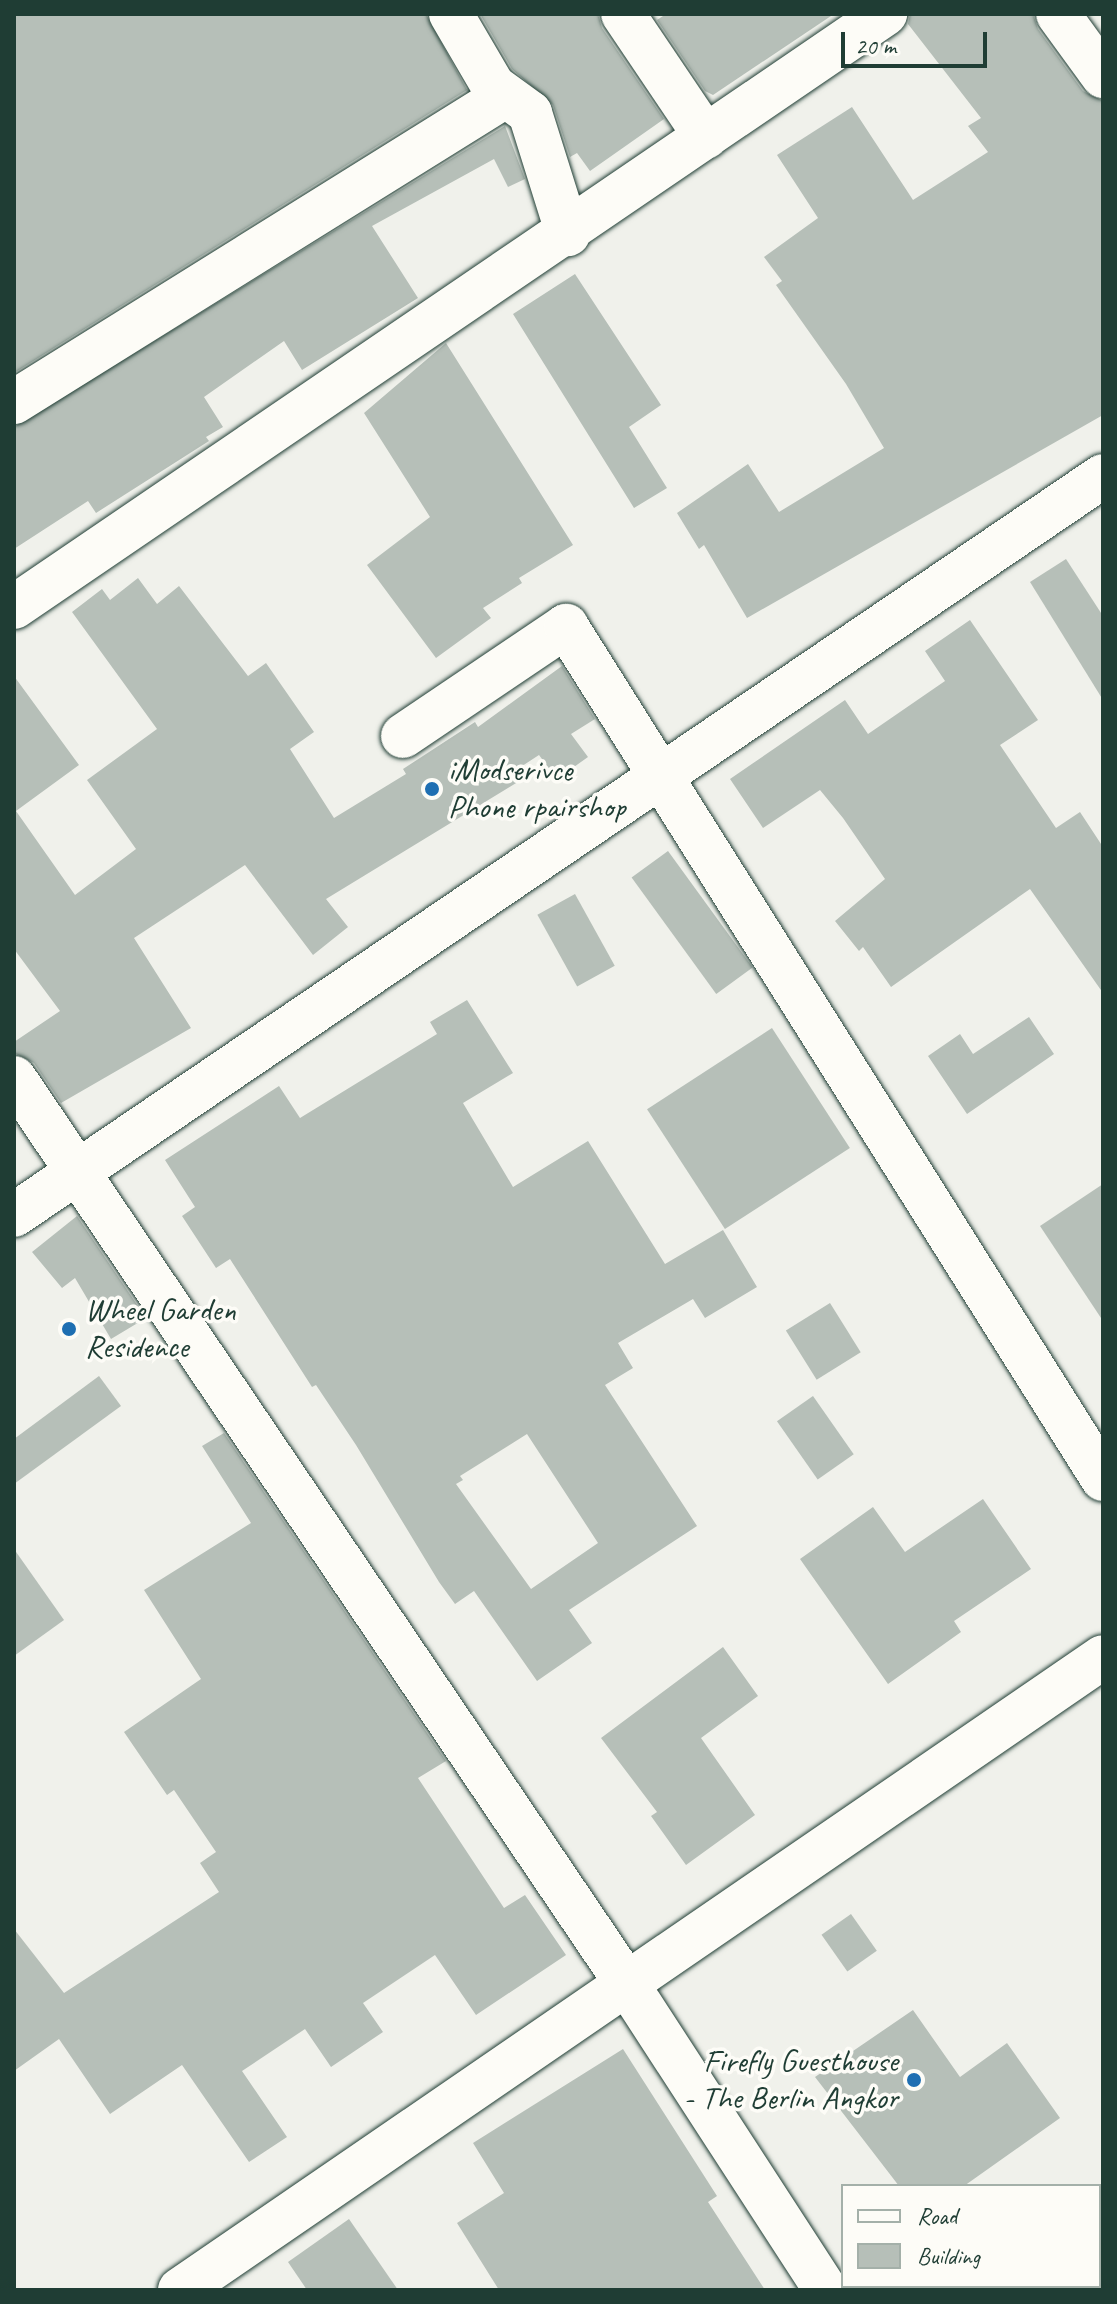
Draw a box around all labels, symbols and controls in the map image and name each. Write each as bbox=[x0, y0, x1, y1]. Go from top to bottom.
scale bar bbox=[845, 16, 991, 66]
text: 20 m bbox=[855, 31, 896, 61]
place label: iModserivce Phone rpairshop bbox=[448, 752, 626, 827]
marker: iModserivce Phone rpairshop bbox=[423, 780, 441, 798]
place label: Wheel Garden Residence bbox=[85, 1292, 236, 1367]
marker: Wheel Garden Residence bbox=[60, 1320, 78, 1338]
place label: Firefly Guesthouse - The Berlin Angkor bbox=[683, 2043, 898, 2118]
marker: Firefly Guesthouse - The Berlin Angkor bbox=[905, 2071, 923, 2089]
legend bbox=[841, 2184, 1101, 2288]
text: Road bbox=[917, 2201, 957, 2231]
text: Building bbox=[917, 2241, 980, 2271]

